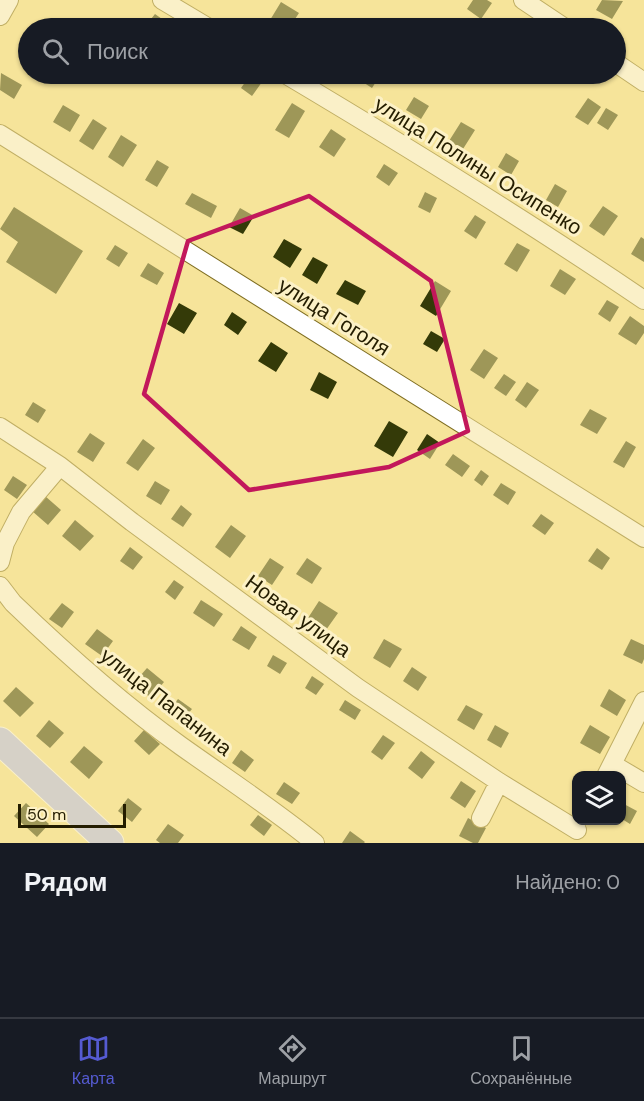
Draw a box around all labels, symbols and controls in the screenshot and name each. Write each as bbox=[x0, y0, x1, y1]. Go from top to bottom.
search box bbox=[18, 18, 626, 84]
icon: search bbox=[39, 35, 72, 68]
text: Поиск bbox=[87, 37, 148, 66]
street label: улица Полины Осипенко bbox=[369, 90, 587, 242]
street label: улица Гоголя bbox=[273, 271, 395, 363]
street label: Новая улица bbox=[240, 568, 357, 664]
street label: улица Папанина bbox=[94, 642, 238, 762]
map controls bbox=[572, 771, 626, 825]
button: layers bbox=[572, 771, 626, 825]
scale bar bbox=[18, 801, 126, 828]
text: 50 m bbox=[27, 804, 66, 825]
text: Рядом bbox=[24, 865, 107, 899]
text: Найдено: 0 bbox=[515, 869, 620, 895]
tab: Карта bbox=[72, 1032, 115, 1089]
tab: Маршрут bbox=[258, 1032, 327, 1089]
tab: Сохранённые bbox=[470, 1032, 572, 1089]

